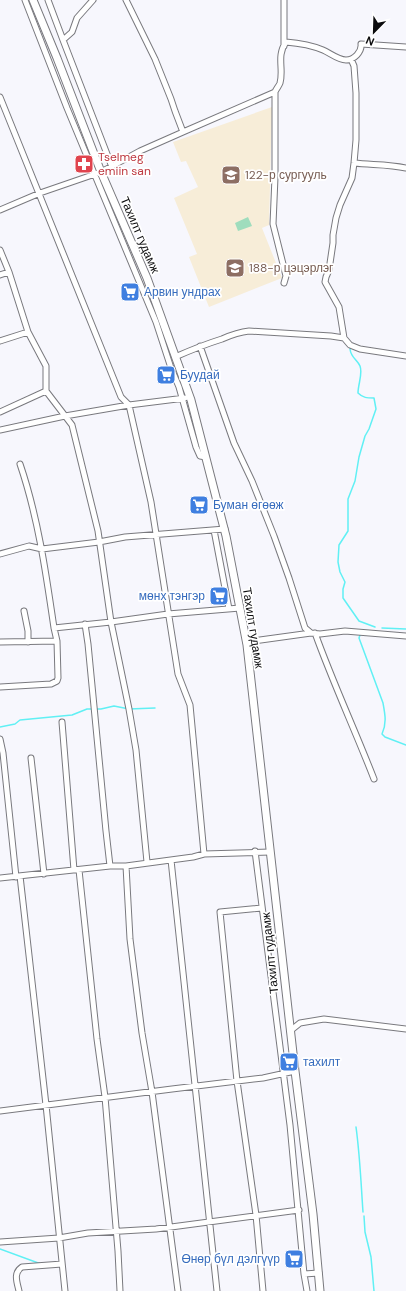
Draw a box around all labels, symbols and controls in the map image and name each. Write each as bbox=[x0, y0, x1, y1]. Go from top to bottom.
north arrow bbox=[354, 12, 394, 52]
text: N bbox=[364, 33, 377, 49]
place label: Tselmeg emiin san bbox=[98, 149, 151, 179]
pharmacy icon: Tselmeg emiin san bbox=[73, 153, 95, 175]
school or university icon: 122-р сургууль bbox=[220, 164, 242, 186]
place label: 122-р сургууль bbox=[245, 167, 327, 183]
street label: Тахилт гудамж bbox=[117, 194, 163, 276]
school or university icon: 188-р цэцэрлэг bbox=[224, 257, 246, 279]
place label: 188-р цэцэрлэг bbox=[249, 260, 334, 276]
supermarket icon: Арвин ундрах bbox=[119, 281, 141, 303]
place label: Арвин ундрах bbox=[144, 284, 221, 300]
supermarket icon: Буудай bbox=[155, 364, 177, 386]
place label: Буудай bbox=[180, 367, 220, 383]
supermarket icon: Буман өгөөж bbox=[188, 494, 210, 516]
place label: Буман өгөөж bbox=[213, 497, 284, 513]
supermarket icon: мөнх тэнгэр bbox=[208, 585, 230, 607]
street label: Тахилт гудамж bbox=[239, 586, 267, 670]
place label: мөнх тэнгэр bbox=[139, 588, 205, 604]
street label: Тахилт гудамж bbox=[258, 911, 282, 995]
supermarket icon: тахилт bbox=[278, 1051, 300, 1073]
place label: тахилт bbox=[303, 1054, 341, 1070]
supermarket icon: Өнөр бүл дэлгүүр bbox=[283, 1248, 305, 1270]
place label: Өнөр бүл дэлгүүр bbox=[181, 1251, 280, 1267]

